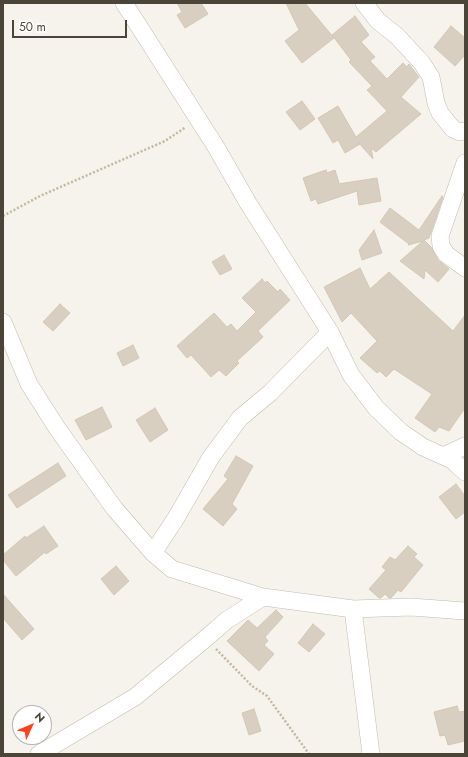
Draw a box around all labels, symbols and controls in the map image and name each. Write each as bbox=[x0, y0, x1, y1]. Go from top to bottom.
scale bar bbox=[14, 12, 129, 38]
text: 50 m bbox=[19, 18, 46, 36]
north arrow bbox=[12, 705, 52, 745]
text: N bbox=[31, 709, 49, 726]

